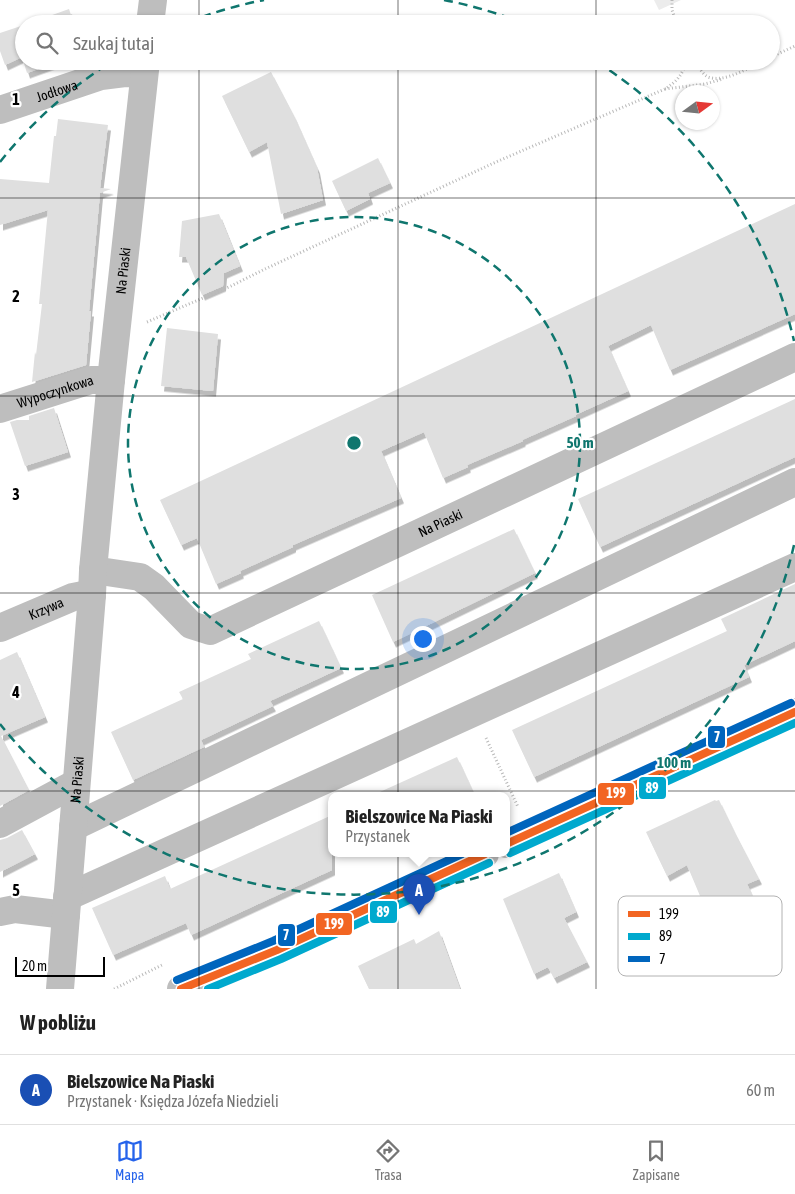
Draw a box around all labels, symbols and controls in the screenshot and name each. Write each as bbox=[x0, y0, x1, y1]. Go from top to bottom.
search box bbox=[15, 15, 780, 70]
icon: search bbox=[33, 29, 61, 57]
text: Szukaj tutaj bbox=[73, 32, 155, 54]
street label: Jodłowa bbox=[34, 76, 80, 105]
north arrow bbox=[675, 85, 720, 130]
text: 1 bbox=[12, 90, 20, 108]
street label: Na Piaski bbox=[112, 247, 133, 295]
text: 2 bbox=[12, 287, 20, 305]
street label: Wypoczynkowa bbox=[15, 372, 95, 411]
centre of rings bbox=[345, 434, 363, 452]
text: 50 m bbox=[567, 434, 594, 451]
text: 3 bbox=[12, 485, 20, 503]
street label: Na Piaski bbox=[416, 506, 465, 540]
street label: Krzywa bbox=[26, 594, 66, 623]
your location bbox=[410, 626, 436, 652]
text: 4 bbox=[11, 683, 20, 701]
line badge: 7 bbox=[707, 725, 726, 749]
text: 7 bbox=[714, 729, 720, 745]
text: 100 m bbox=[657, 754, 691, 771]
street label: Na Piaski bbox=[67, 756, 87, 804]
line badge: 89 bbox=[638, 776, 667, 800]
text: 89 bbox=[645, 780, 659, 796]
line badge: 199 bbox=[597, 782, 635, 806]
text: 199 bbox=[606, 785, 626, 801]
popup bbox=[328, 792, 510, 857]
text: Bielszowice Na Piaski bbox=[345, 805, 493, 827]
text: Przystanek bbox=[345, 827, 410, 845]
pin: A bbox=[403, 874, 435, 915]
text: 5 bbox=[12, 881, 20, 899]
legend bbox=[618, 896, 782, 976]
line badge: 89 bbox=[369, 900, 398, 924]
text: 89 bbox=[376, 904, 390, 920]
text: 199 bbox=[659, 906, 679, 922]
line badge: 199 bbox=[315, 912, 353, 936]
text: 199 bbox=[324, 916, 344, 932]
line badge: 7 bbox=[277, 923, 296, 947]
text: 7 bbox=[283, 927, 289, 943]
text: 89 bbox=[659, 928, 672, 944]
text: 7 bbox=[659, 951, 666, 967]
scale bar bbox=[15, 954, 105, 977]
text: 20 m bbox=[22, 958, 47, 974]
text: W pobliżu bbox=[20, 1010, 96, 1034]
text: Bielszowice Na Piaski bbox=[67, 1070, 214, 1092]
text: A bbox=[32, 1081, 40, 1099]
text: 60 m bbox=[746, 1081, 775, 1099]
text: Przystanek · Księdza Józefa Niedzieli bbox=[67, 1092, 279, 1110]
tab: Mapa bbox=[115, 1137, 144, 1183]
tab: Trasa bbox=[374, 1137, 402, 1183]
tab: Zapisane bbox=[633, 1137, 680, 1183]

